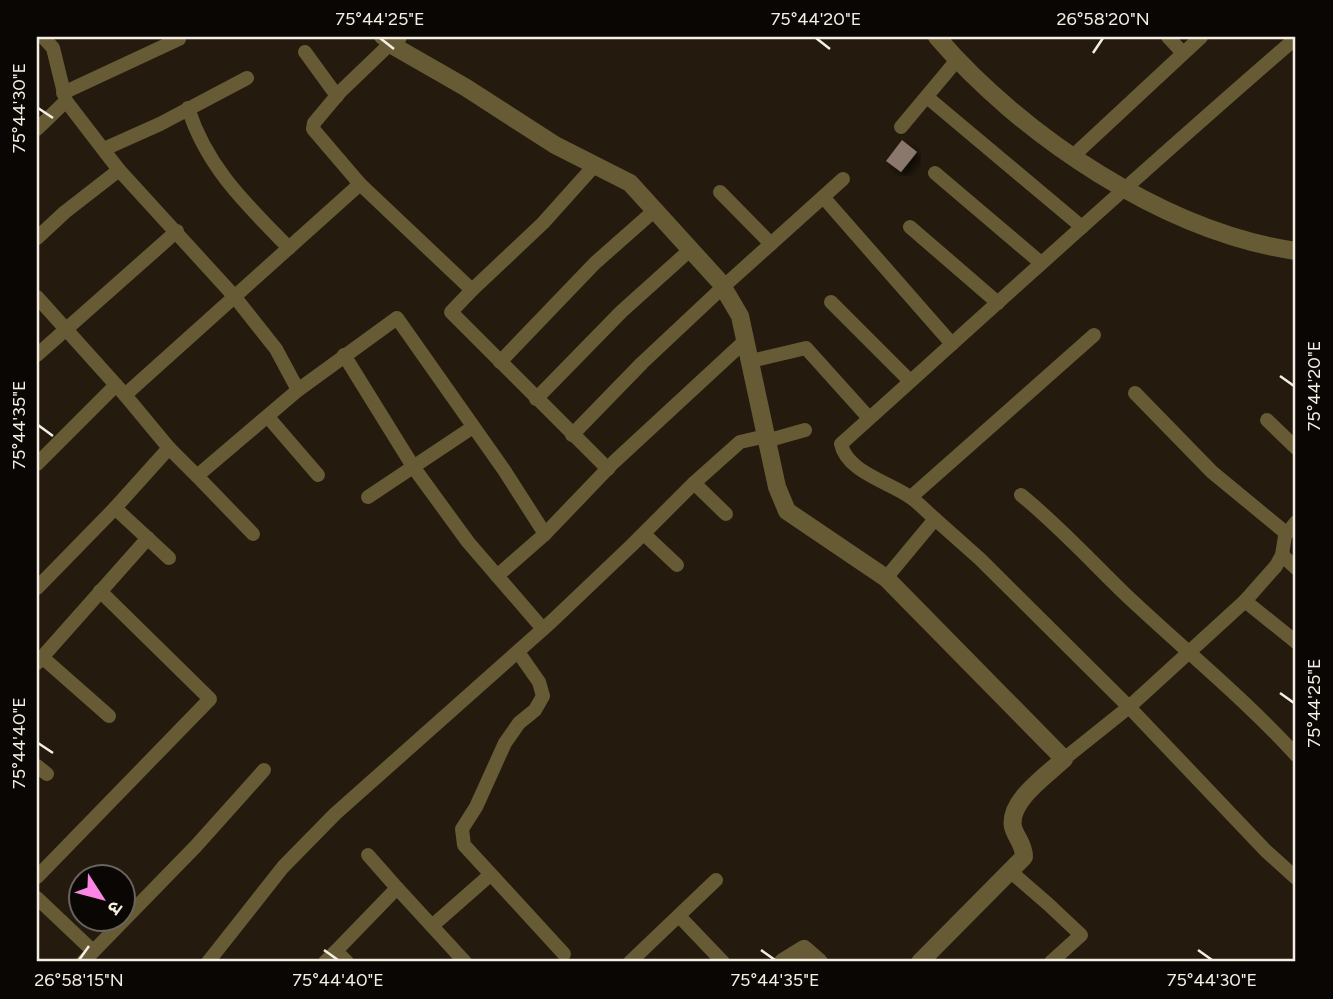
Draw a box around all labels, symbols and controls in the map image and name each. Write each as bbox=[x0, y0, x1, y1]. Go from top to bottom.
text: 75°44'25"E bbox=[335, 8, 425, 30]
text: 75°44'20"E bbox=[771, 8, 861, 30]
text: 26°58'20"N bbox=[1056, 8, 1150, 30]
text: 75°44'30"E bbox=[8, 63, 30, 153]
text: 75°44'20"E bbox=[1303, 341, 1325, 431]
text: 75°44'35"E bbox=[8, 380, 30, 470]
text: 75°44'25"E bbox=[1303, 658, 1325, 748]
text: 75°44'40"E bbox=[8, 697, 30, 789]
north arrow bbox=[66, 862, 136, 932]
text: उ bbox=[102, 896, 128, 920]
text: 26°58'15"N bbox=[34, 969, 124, 991]
text: 75°44'40"E bbox=[292, 969, 384, 991]
text: 75°44'35"E bbox=[730, 969, 820, 991]
text: 75°44'30"E bbox=[1167, 969, 1257, 991]

